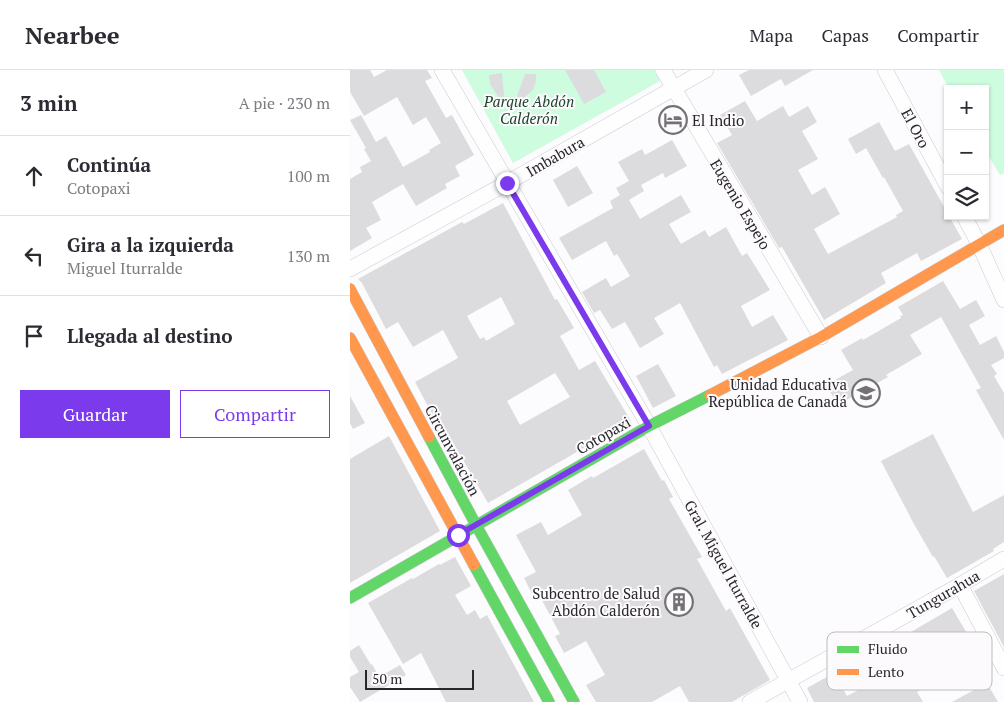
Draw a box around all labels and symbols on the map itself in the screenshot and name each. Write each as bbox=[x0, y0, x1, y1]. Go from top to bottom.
park label: Parque Abdón Calderón bbox=[483, 91, 574, 128]
hotel icon: El Indio bbox=[658, 105, 688, 135]
street label: El Oro bbox=[897, 105, 935, 151]
place label: El Indio bbox=[692, 110, 744, 130]
street label: Imbabura bbox=[522, 131, 588, 181]
street label: Eugenio Espejo bbox=[706, 155, 776, 253]
route end bbox=[496, 172, 519, 195]
place label: Unidad Educativa República de Canadá bbox=[709, 374, 847, 411]
school or university icon: Unidad Educativa República de Canadá bbox=[851, 378, 881, 408]
street label: Circunvalación bbox=[421, 401, 485, 499]
street label: Cotopaxi bbox=[572, 411, 634, 459]
street label: Gral. Miguel Iturralde bbox=[680, 496, 768, 632]
route start bbox=[447, 524, 470, 547]
street label: Tungurahua bbox=[903, 565, 984, 623]
place label: Subcentro de Salud Abdón Calderón bbox=[532, 583, 660, 620]
building icon: Subcentro de Salud Abdón Calderón bbox=[664, 587, 694, 617]
legend bbox=[827, 632, 992, 690]
text: Fluido bbox=[868, 639, 908, 658]
text: Lento bbox=[868, 662, 904, 681]
scale bar bbox=[365, 667, 474, 690]

